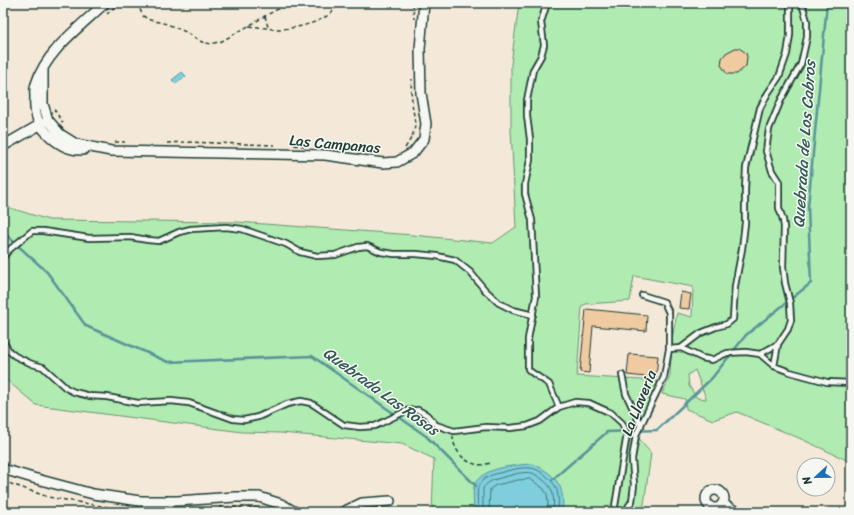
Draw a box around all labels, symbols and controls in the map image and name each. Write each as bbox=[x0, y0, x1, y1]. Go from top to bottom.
water label: Quebrada de Los Cabros bbox=[784, 58, 824, 229]
street label: Las Campanas bbox=[288, 127, 382, 161]
water label: Quebrada Las Rosas bbox=[317, 339, 447, 445]
street label: La Llaveria bbox=[614, 366, 664, 440]
north arrow bbox=[796, 457, 836, 497]
text: N bbox=[797, 473, 818, 489]

